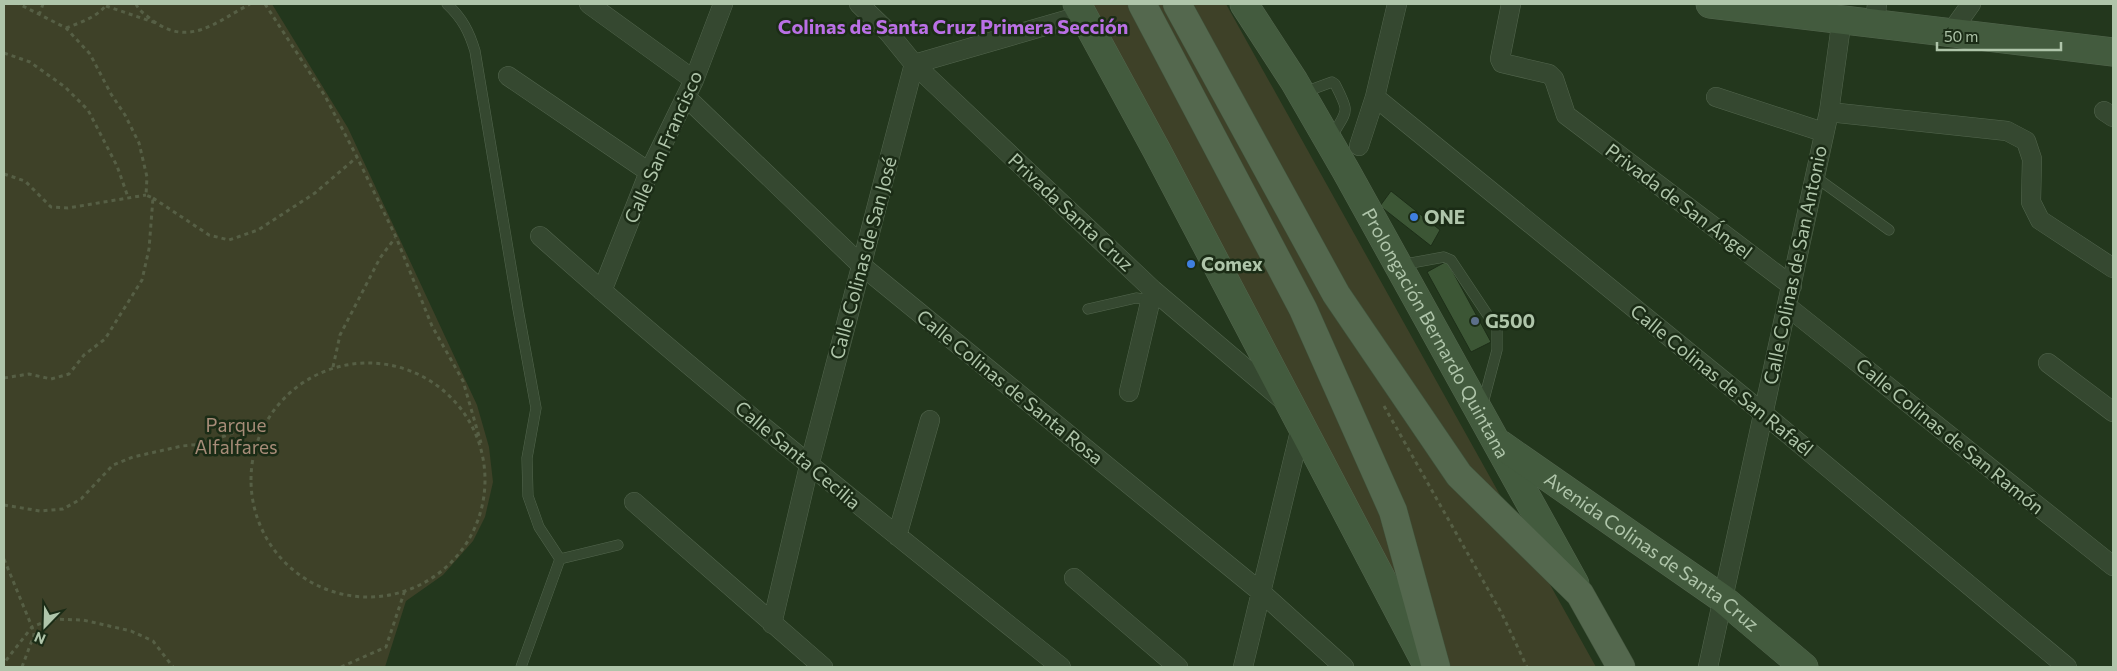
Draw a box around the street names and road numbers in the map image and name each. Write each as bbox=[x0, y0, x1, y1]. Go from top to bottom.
street label: Calle San Francisco bbox=[619, 67, 706, 227]
street label: Privada de San Ángel bbox=[1601, 138, 1757, 263]
street label: Calle Colinas de San Antonio bbox=[1758, 143, 1831, 387]
street label: Privada Santa Cruz bbox=[1004, 148, 1139, 275]
street label: Calle Colinas de San José bbox=[824, 154, 901, 362]
street label: Prolongación Bernardo Quintana bbox=[1358, 204, 1515, 462]
street label: Calle Colinas de San Rafaél bbox=[1626, 299, 1818, 460]
street label: Calle Colinas de Santa Rosa bbox=[912, 304, 1108, 469]
street label: Calle Colinas de San Ramón bbox=[1852, 353, 2049, 519]
street label: Calle Santa Cecilia bbox=[731, 395, 866, 514]
street label: Avenida Colinas de Santa Cruz bbox=[1540, 467, 1764, 635]

